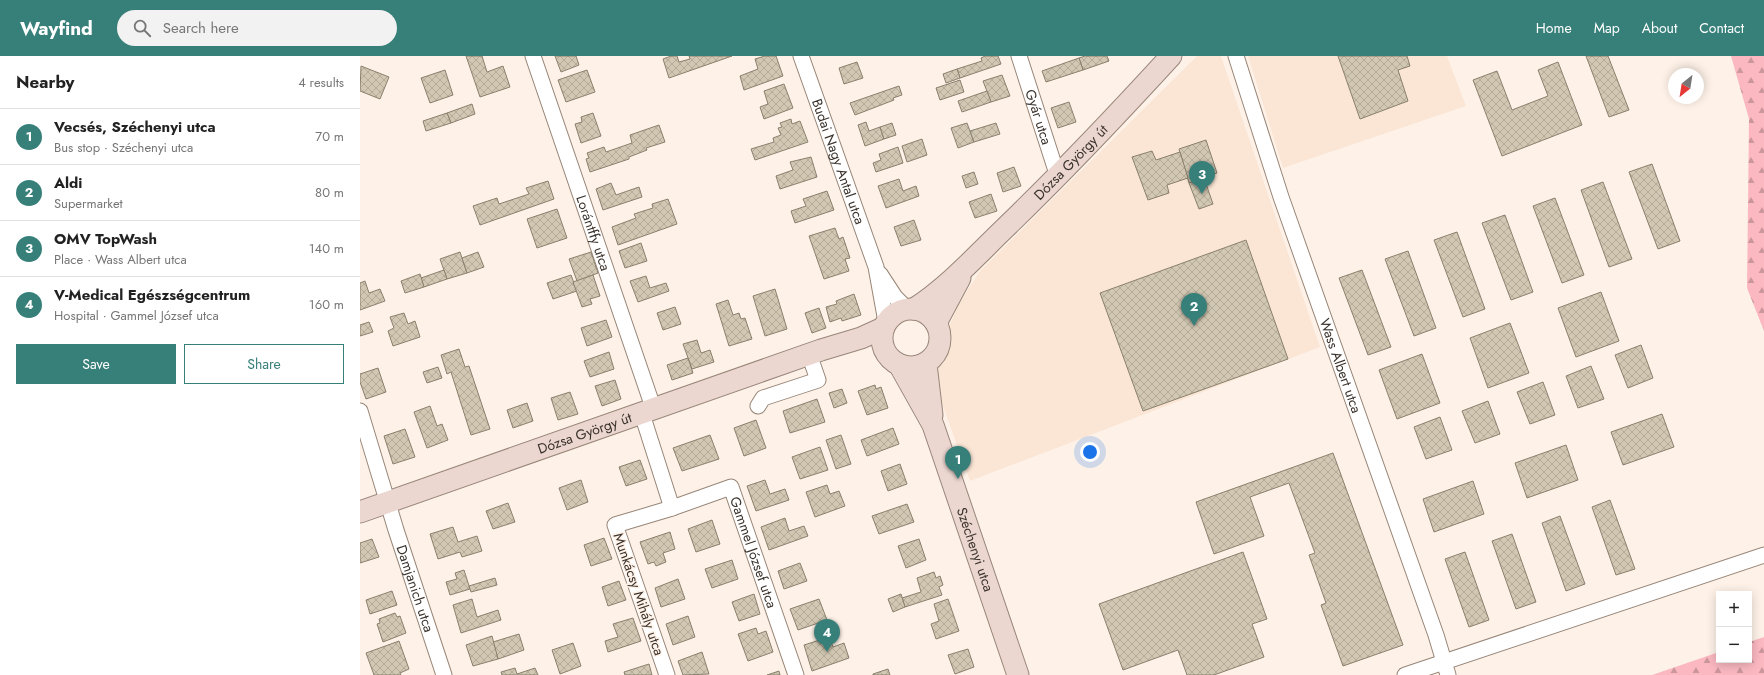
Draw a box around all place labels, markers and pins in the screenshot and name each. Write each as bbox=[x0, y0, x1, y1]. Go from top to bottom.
pin: 3 bbox=[1189, 161, 1215, 194]
pin: 2 bbox=[1181, 293, 1207, 326]
pin: 1 bbox=[945, 446, 971, 479]
pin: 4 bbox=[814, 619, 840, 652]

